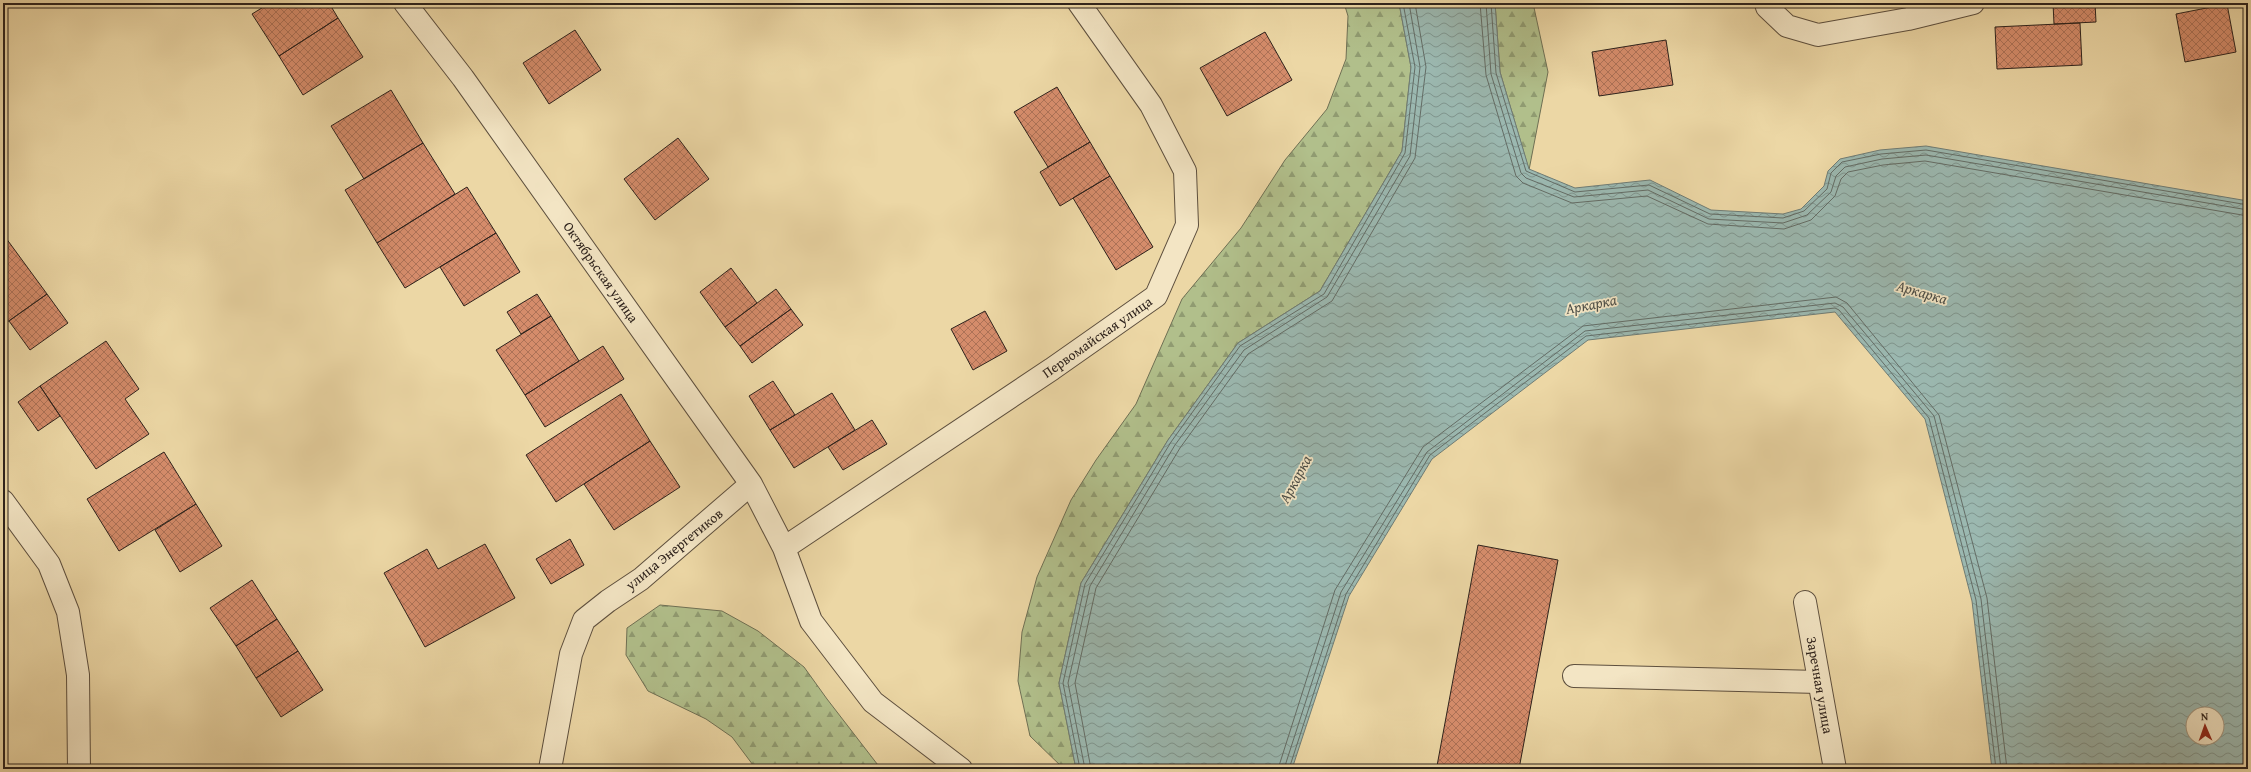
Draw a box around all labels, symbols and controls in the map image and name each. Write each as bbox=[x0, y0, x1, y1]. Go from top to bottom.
street label: Октябрьская улица bbox=[559, 217, 644, 327]
water label: Аркарка bbox=[1893, 275, 1950, 309]
water label: Аркарка bbox=[1563, 289, 1618, 319]
street label: Первомайская улица bbox=[1038, 291, 1156, 383]
water label: Аркарка bbox=[1273, 451, 1316, 508]
street label: улица Энергетиков bbox=[620, 503, 727, 595]
street label: Заречная улица bbox=[1802, 635, 1838, 735]
north arrow bbox=[2185, 706, 2225, 746]
text: N bbox=[2201, 708, 2209, 724]

